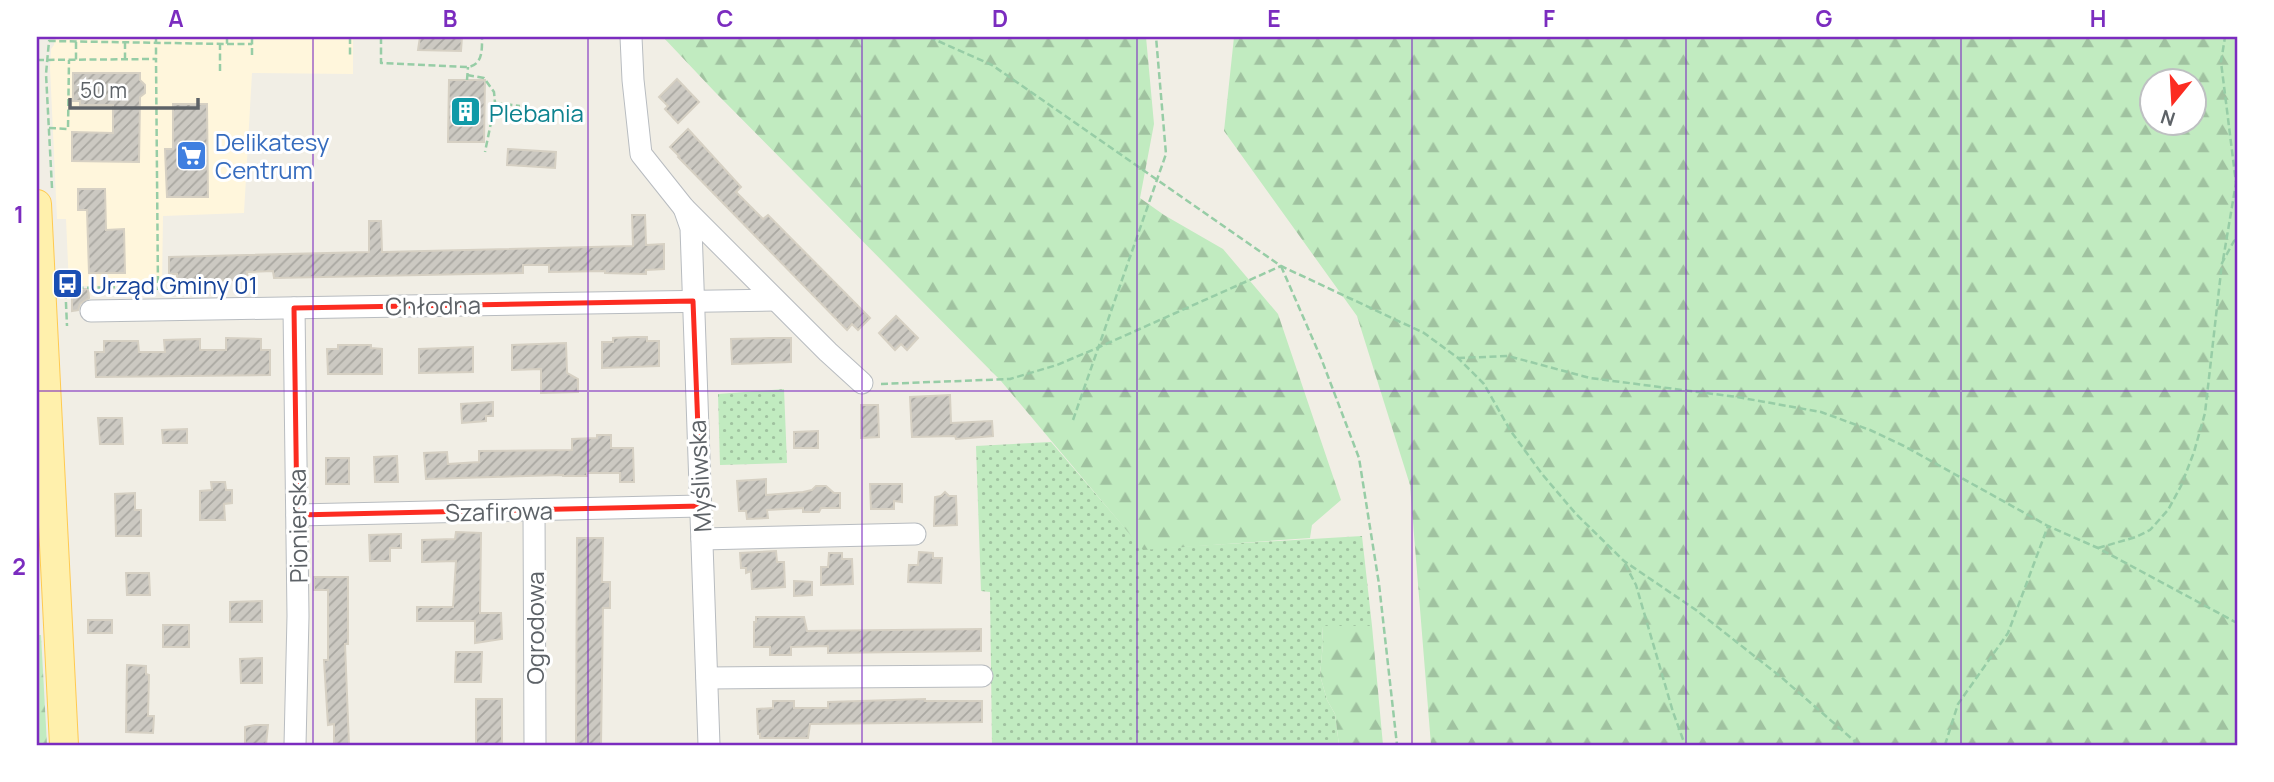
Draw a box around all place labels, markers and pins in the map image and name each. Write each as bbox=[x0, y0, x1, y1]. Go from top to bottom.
building icon: Plebania bbox=[449, 95, 483, 129]
place label: Plebania bbox=[489, 96, 584, 129]
place label: Delikatesy Centrum bbox=[215, 125, 330, 186]
supermarket icon: Delikatesy Centrum bbox=[175, 138, 209, 172]
bus stop icon: Urząd Gminy 01 bbox=[50, 267, 84, 301]
place label: Urząd Gminy 01 bbox=[90, 268, 258, 301]

